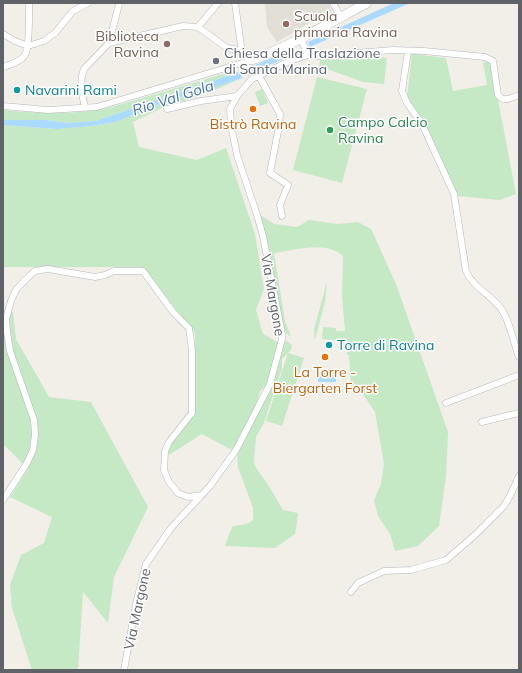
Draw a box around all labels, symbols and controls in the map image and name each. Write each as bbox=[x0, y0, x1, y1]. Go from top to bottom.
place label: Scuola primaria Ravina bbox=[294, 7, 397, 41]
marker: Scuola primaria Ravina bbox=[281, 19, 291, 29]
place label: Biblioteca Ravina bbox=[95, 27, 159, 61]
marker: Biblioteca Ravina bbox=[162, 39, 172, 49]
place label: Chiesa della Traslazione di Santa Marina bbox=[224, 44, 380, 78]
marker: Chiesa della Traslazione di Santa Marina bbox=[211, 56, 221, 66]
water label: Rio Val Gola bbox=[130, 75, 216, 120]
place label: Navarini Rami bbox=[25, 81, 117, 99]
marker: Navarini Rami bbox=[12, 85, 22, 95]
marker: Bistrò Ravina bbox=[248, 104, 258, 114]
place label: Campo Calcio Ravina bbox=[338, 113, 427, 147]
place label: Bistrò Ravina bbox=[210, 115, 296, 133]
marker: Campo Calcio Ravina bbox=[325, 125, 335, 135]
street label: Via Margone bbox=[257, 253, 289, 337]
place label: Torre di Ravina bbox=[337, 336, 434, 354]
marker: Torre di Ravina bbox=[324, 340, 334, 350]
marker: La Torre - Biergarten Forst bbox=[320, 352, 330, 362]
place label: La Torre - Biergarten Forst bbox=[273, 363, 377, 397]
street label: Via Margone bbox=[120, 567, 154, 651]

